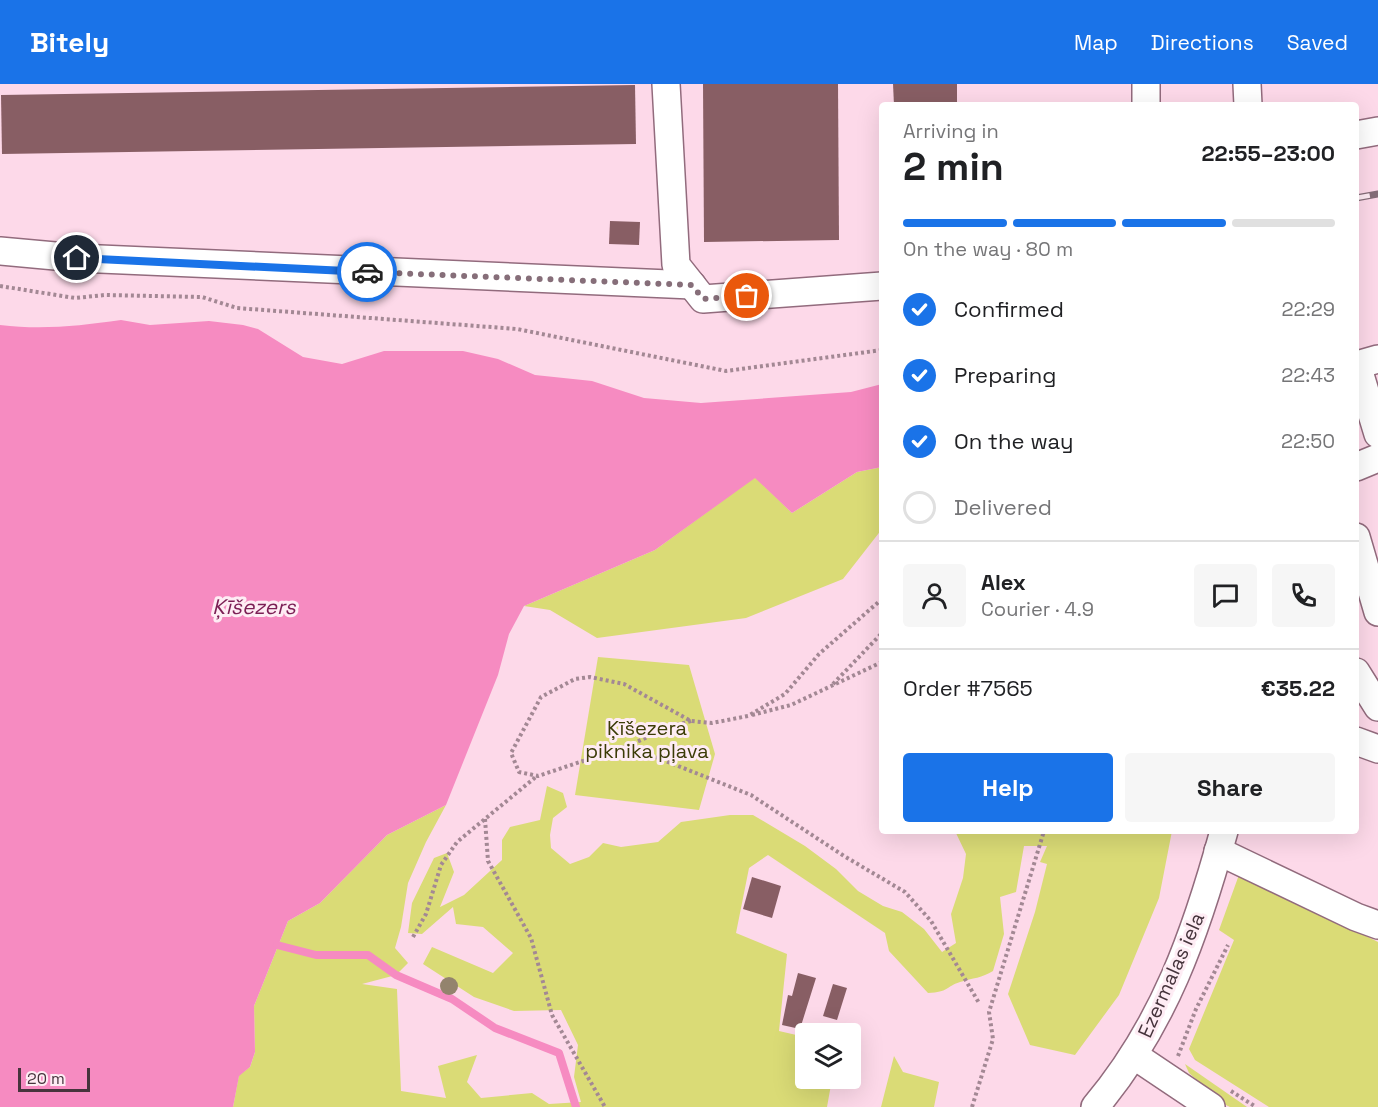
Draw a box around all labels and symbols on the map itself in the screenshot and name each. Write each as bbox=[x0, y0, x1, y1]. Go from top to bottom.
pin bbox=[51, 232, 102, 283]
courier bbox=[337, 242, 397, 302]
pin bbox=[721, 270, 772, 321]
water label: Ķīšezers bbox=[212, 593, 297, 620]
park label: Ķīšezera piknika pļava bbox=[585, 715, 709, 764]
street label: Ezermalas iela bbox=[1132, 908, 1210, 1042]
scale bar bbox=[18, 1065, 90, 1092]

